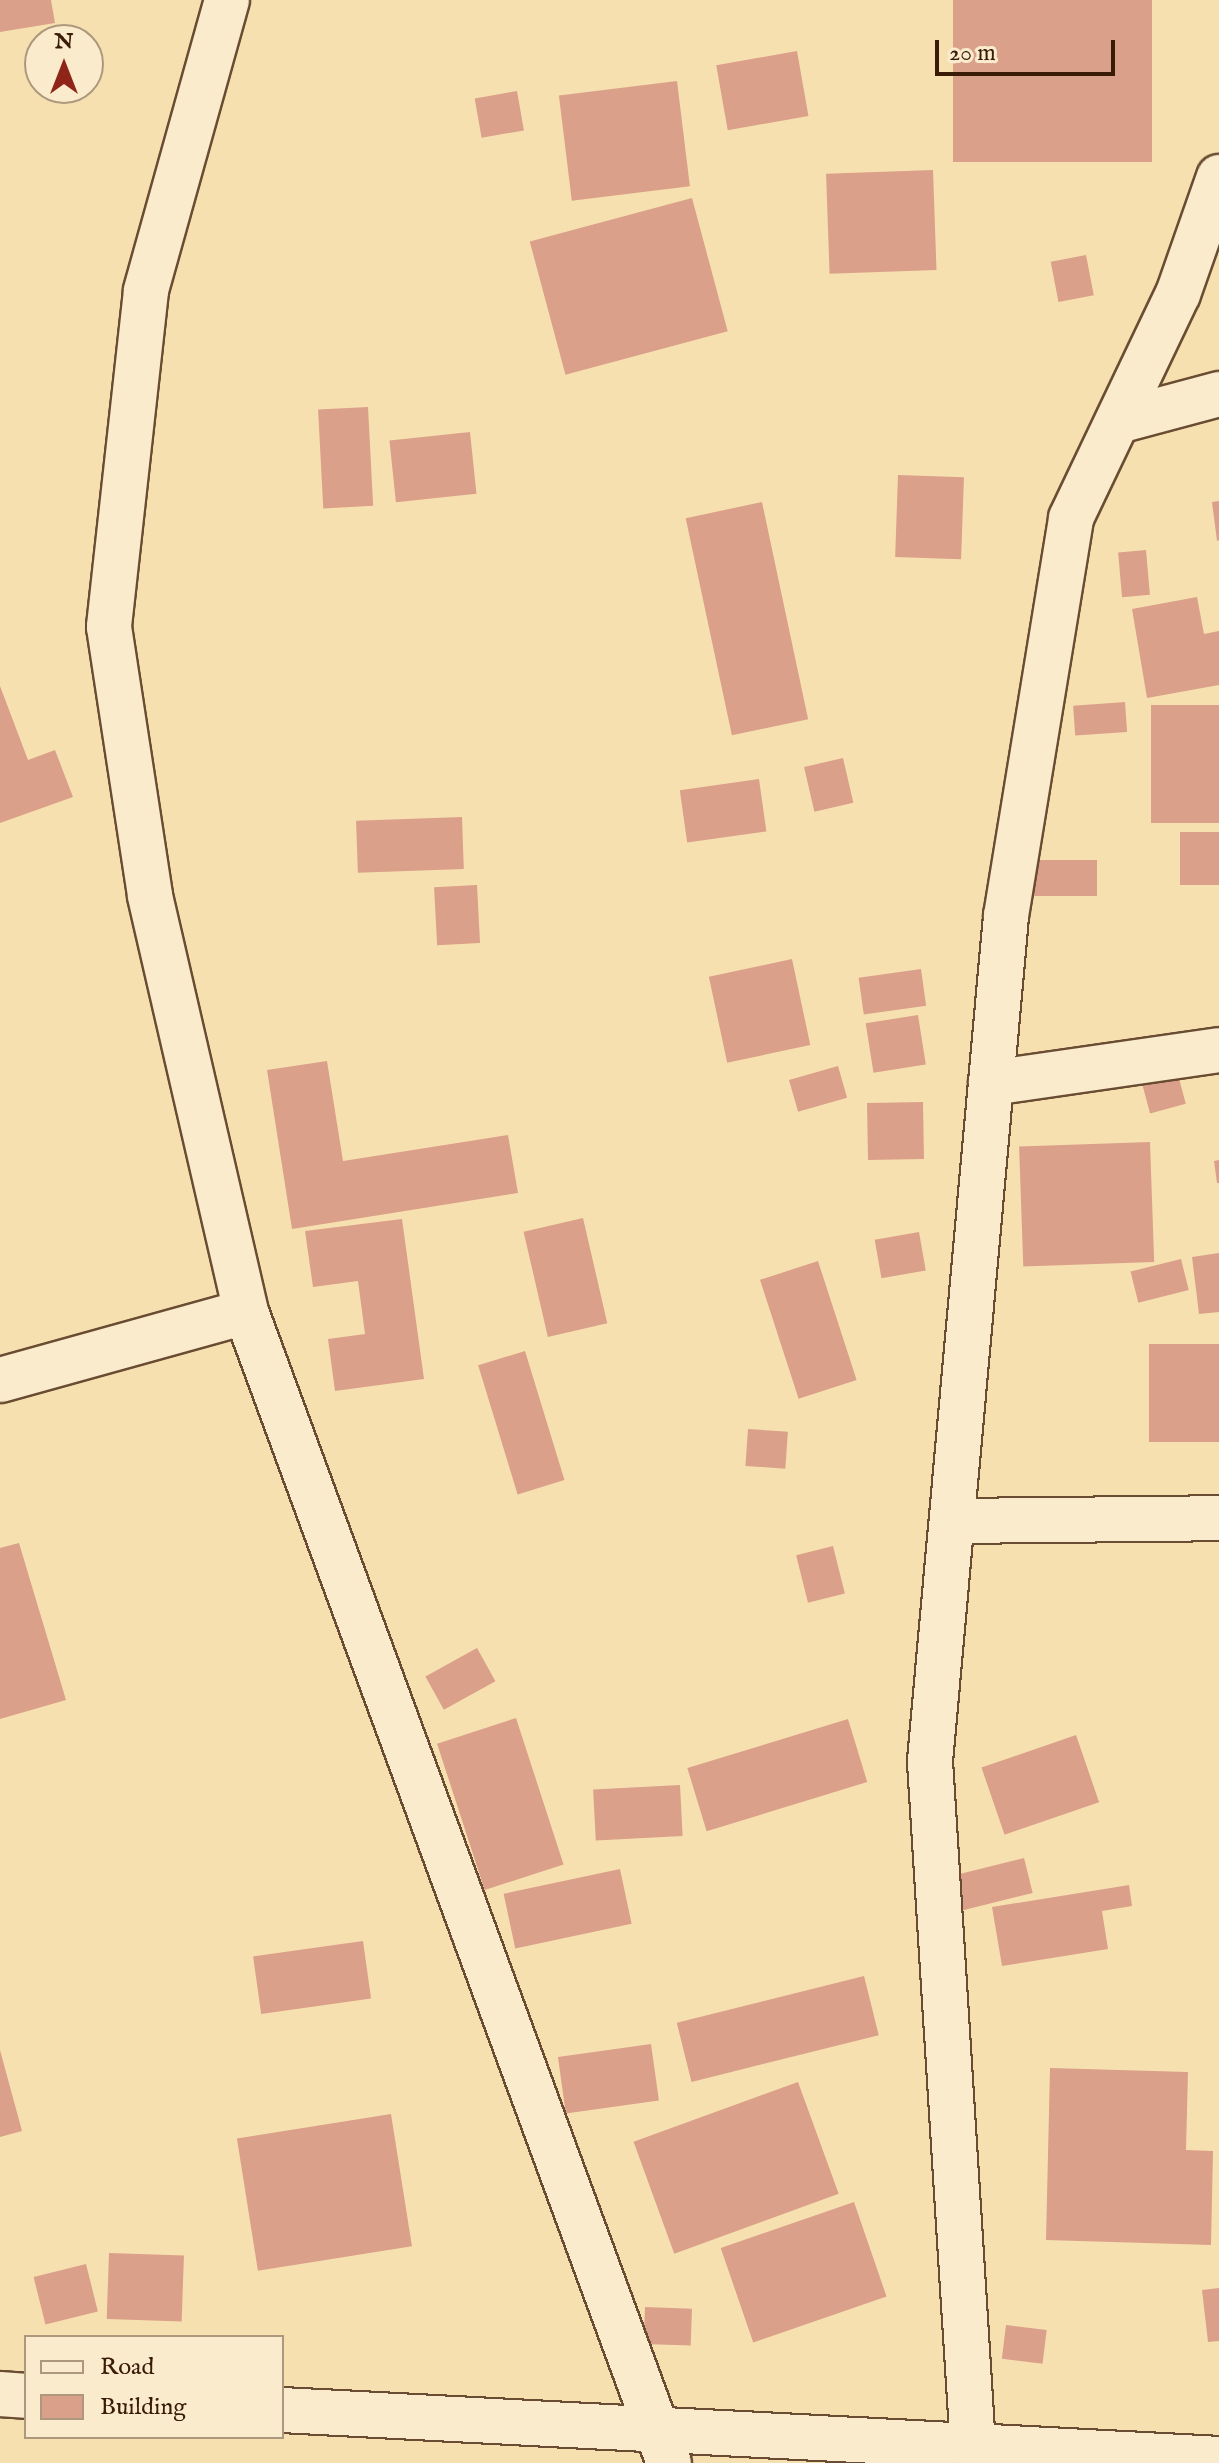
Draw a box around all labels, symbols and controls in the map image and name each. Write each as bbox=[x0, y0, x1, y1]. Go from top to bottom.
north arrow bbox=[24, 24, 104, 104]
scale bar bbox=[939, 24, 1119, 74]
text: N bbox=[54, 28, 74, 56]
text: 20 m bbox=[949, 38, 996, 69]
legend bbox=[24, 2335, 284, 2439]
text: Road bbox=[100, 2352, 154, 2383]
text: Building bbox=[100, 2392, 186, 2423]

